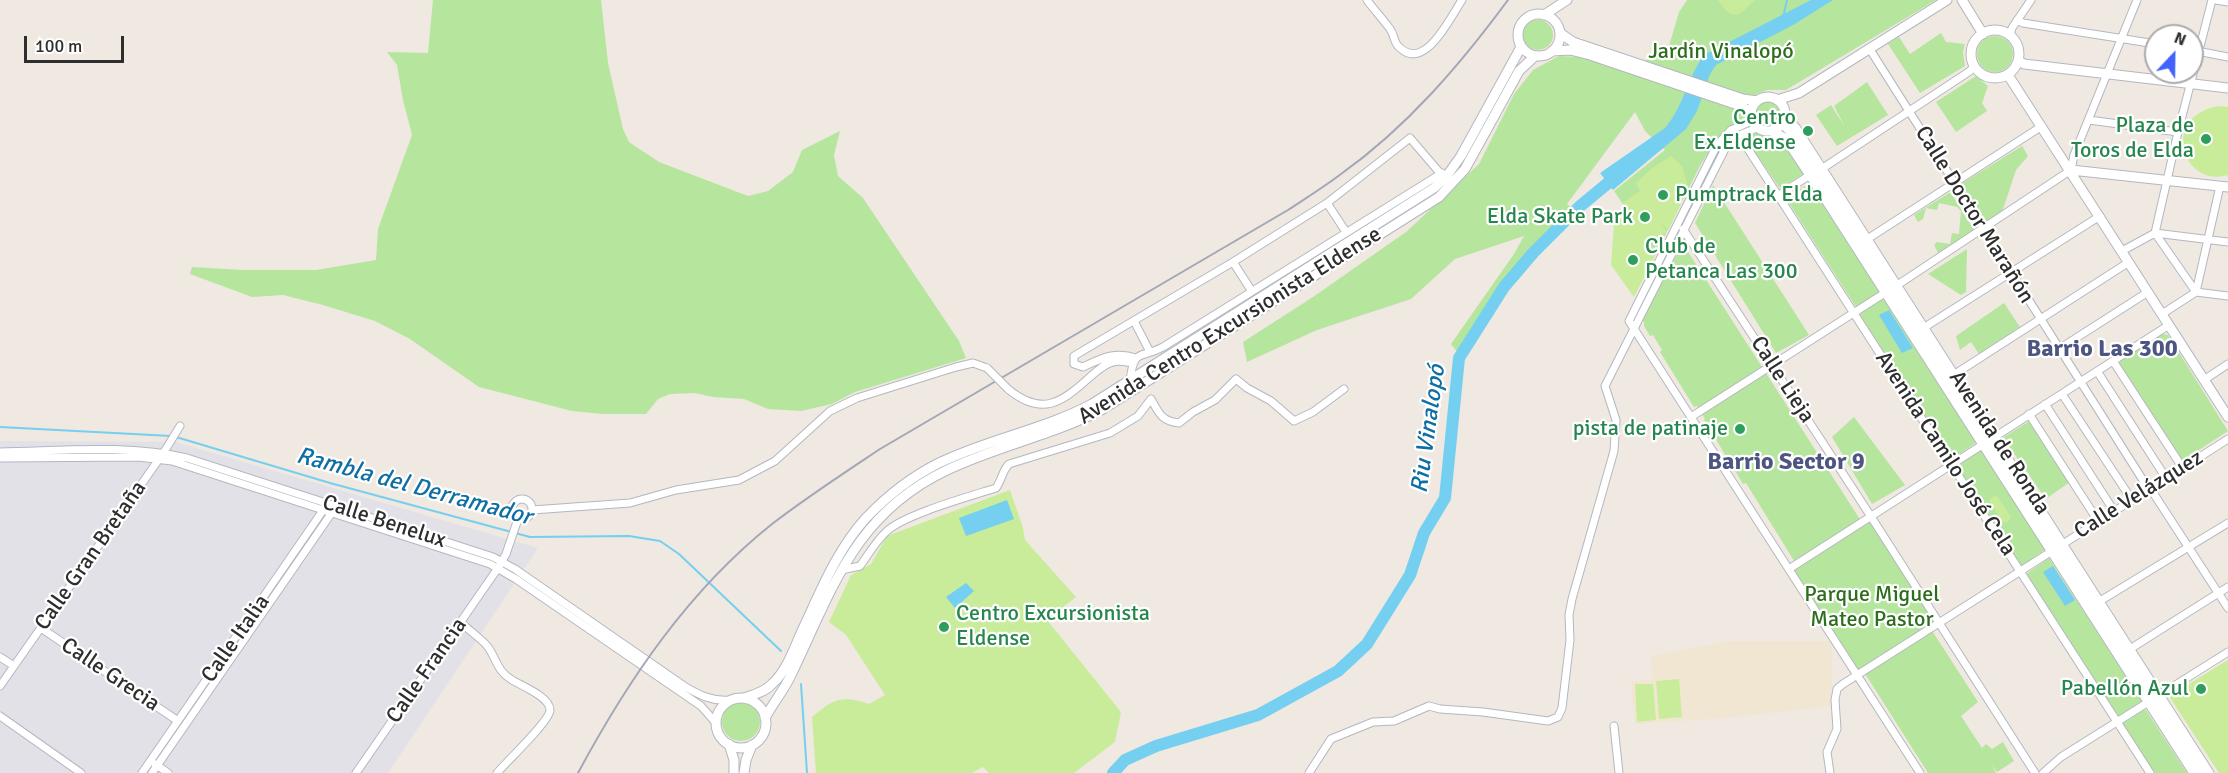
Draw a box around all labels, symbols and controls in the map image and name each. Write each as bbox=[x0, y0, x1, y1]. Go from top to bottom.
scale bar bbox=[27, 24, 128, 62]
north arrow bbox=[2144, 24, 2204, 84]
text: N bbox=[2171, 28, 2189, 51]
text: 100 m bbox=[35, 35, 82, 57]
park label: Jardín Vinalopó bbox=[1648, 39, 1794, 65]
place label: Centro Ex.Eldense bbox=[1694, 105, 1796, 156]
place label: Plaza de Toros de Elda bbox=[2071, 113, 2194, 164]
street label: Calle Doctor Marañón bbox=[1909, 122, 2039, 308]
marker: Centro Ex.Eldense bbox=[1801, 124, 1815, 138]
marker: Plaza de Toros de Elda bbox=[2199, 132, 2213, 146]
place label: Pumptrack Elda bbox=[1675, 182, 1823, 208]
marker: Pumptrack Elda bbox=[1656, 188, 1670, 202]
place label: Elda Skate Park bbox=[1487, 204, 1633, 230]
marker: Elda Skate Park bbox=[1638, 210, 1652, 224]
street label: Avenida Centro Excursionista Eldense bbox=[1074, 221, 1386, 431]
place label: Club de Petanca Las 300 bbox=[1645, 234, 1798, 286]
marker: Club de Petanca Las 300 bbox=[1626, 253, 1640, 267]
street label: Calle Lieja bbox=[1744, 332, 1820, 428]
district label: Barrio Las 300 bbox=[2026, 336, 2178, 364]
street label: Avenida Camilo José Cela bbox=[1869, 347, 2021, 561]
water label: Riu Vinalopó bbox=[1406, 363, 1452, 495]
street label: Avenida de Ronda bbox=[1943, 366, 2055, 520]
place label: pista de patinaje bbox=[1573, 416, 1728, 442]
marker: pista de patinaje bbox=[1733, 422, 1747, 436]
water label: Rambla del Derramador bbox=[293, 442, 535, 532]
street label: Calle Velázquez bbox=[2070, 445, 2208, 545]
district label: Barrio Sector 9 bbox=[1707, 449, 1865, 477]
street label: Calle Gran Bretaña bbox=[30, 476, 152, 636]
street label: Calle Benelux bbox=[319, 490, 449, 554]
park label: Parque Miguel Mateo Pastor bbox=[1804, 582, 1940, 634]
street label: Calle Italia bbox=[196, 590, 276, 688]
place label: Centro Excursionista Eldense bbox=[956, 601, 1150, 652]
street label: Calle Francia bbox=[381, 613, 473, 729]
marker: Centro Excursionista Eldense bbox=[937, 620, 951, 634]
street label: Calle Grecia bbox=[56, 632, 164, 718]
place label: Pabellón Azul bbox=[2061, 676, 2189, 702]
marker: Pabellón Azul bbox=[2194, 682, 2208, 696]

